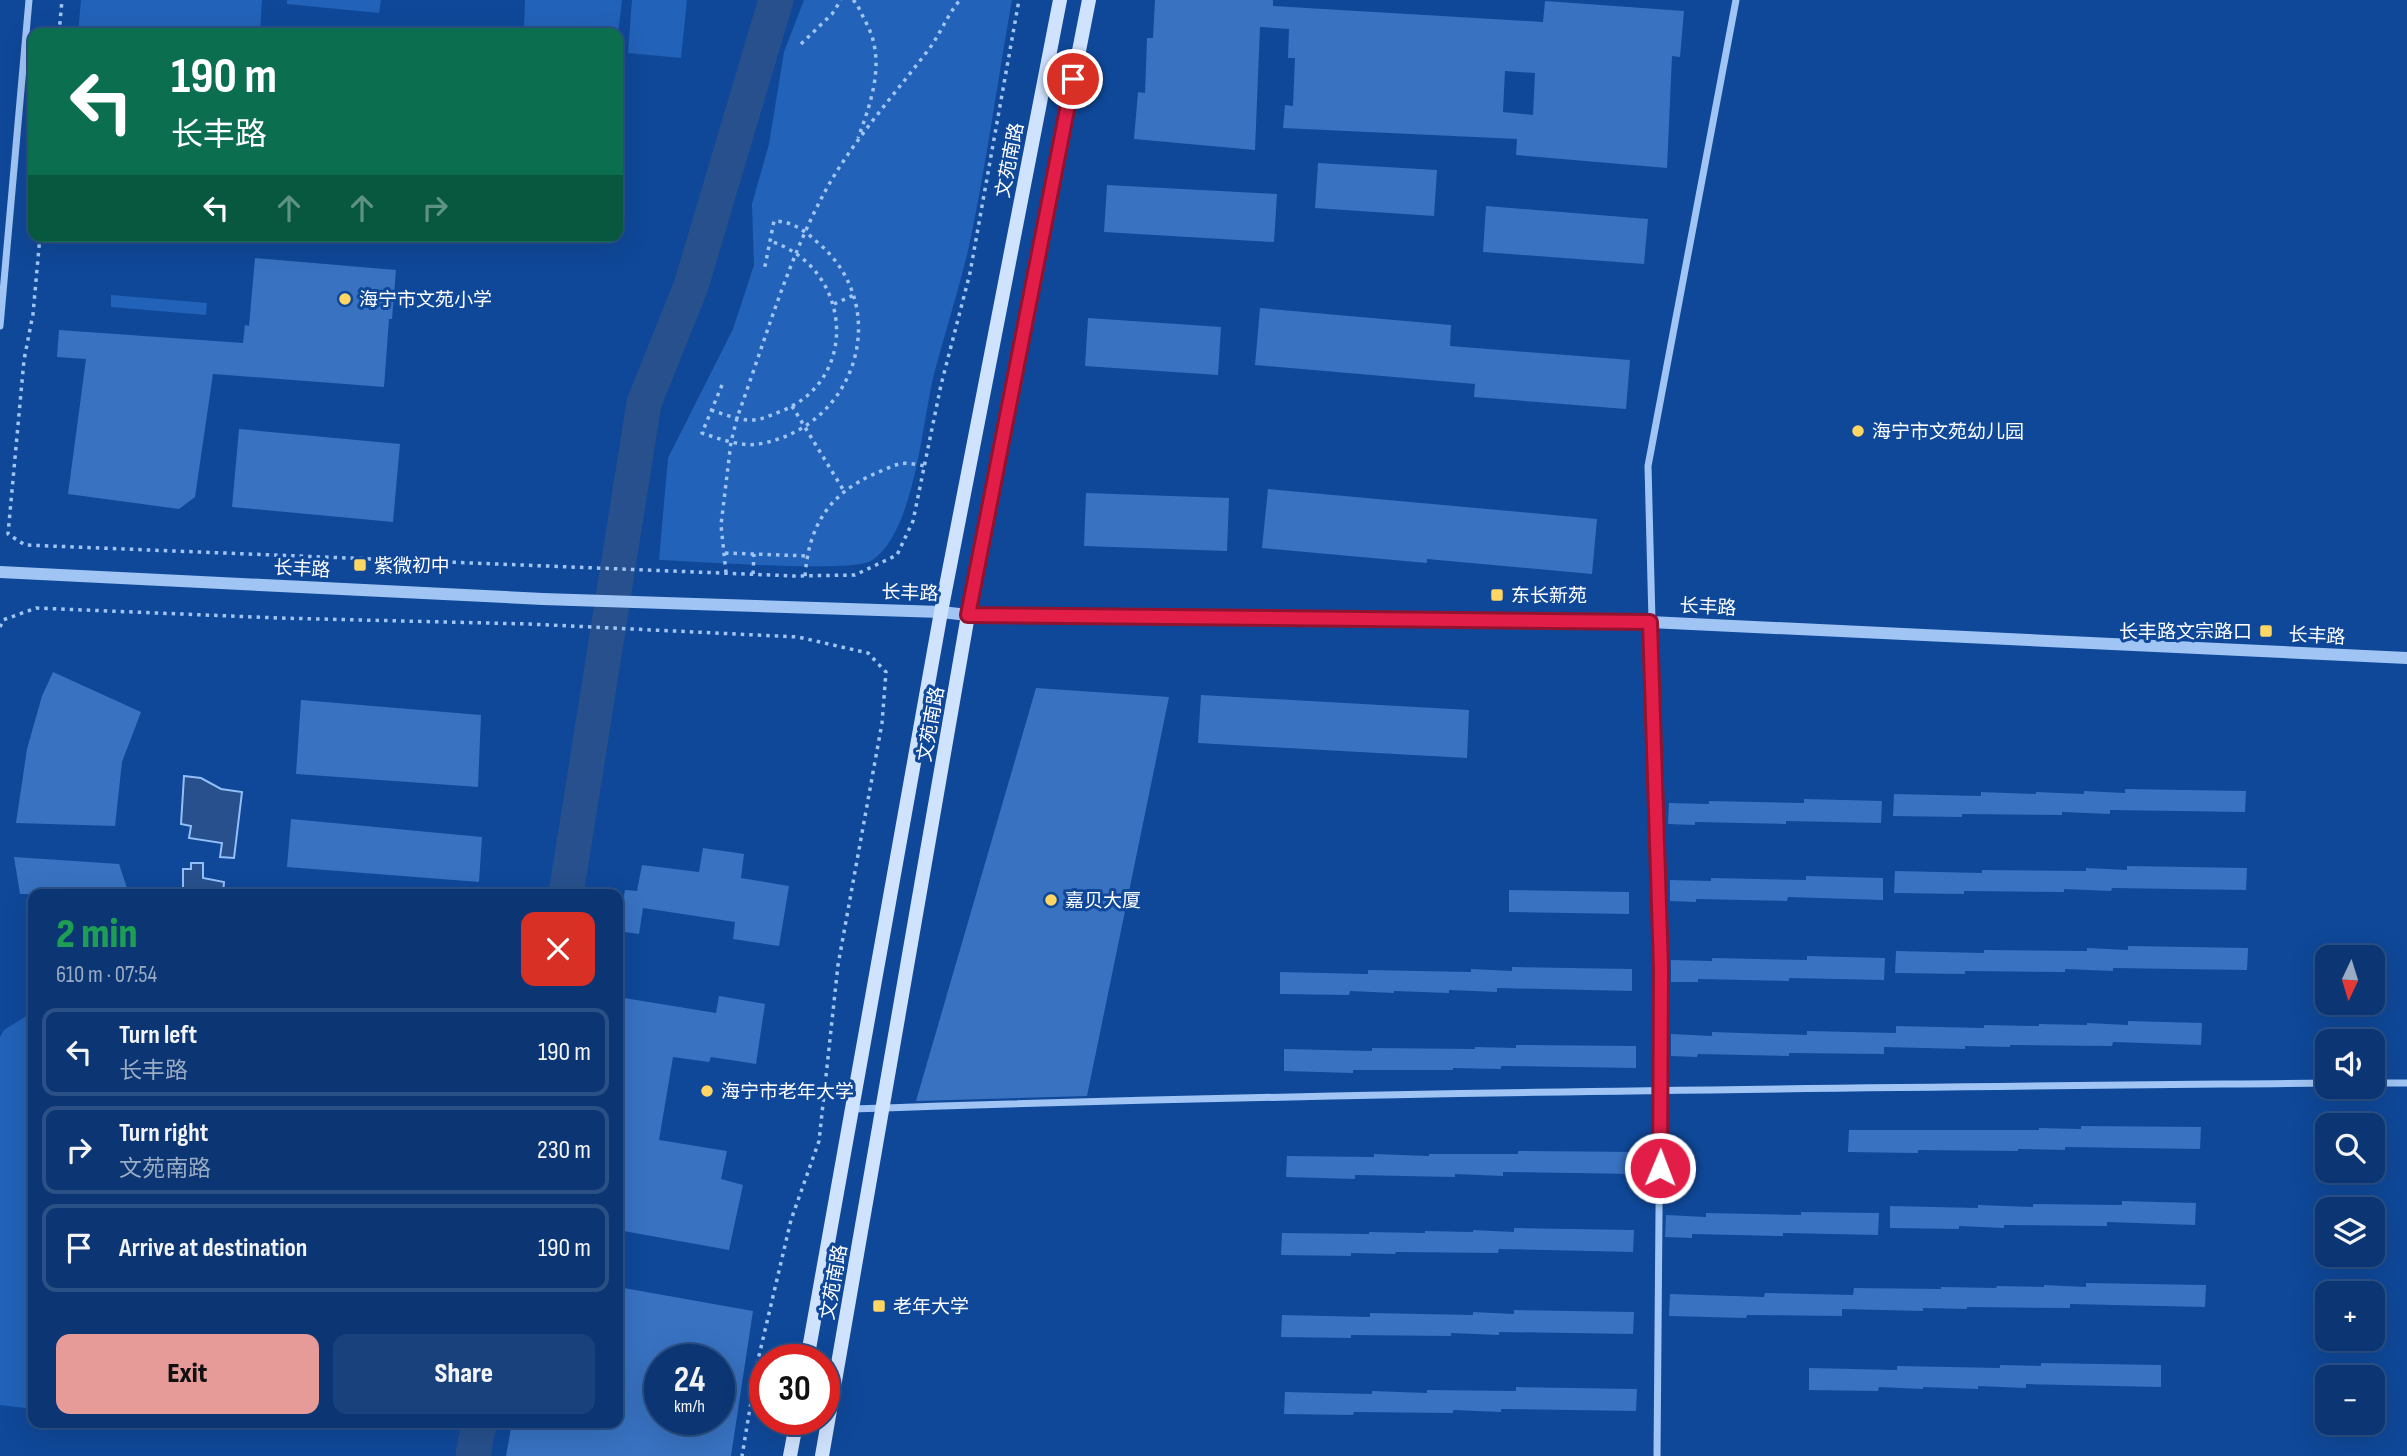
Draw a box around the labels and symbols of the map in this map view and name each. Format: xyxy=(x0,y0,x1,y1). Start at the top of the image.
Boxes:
pin xyxy=(1043,49,1103,109)
street label: 文苑南路 xyxy=(992,121,1029,200)
place label: 海宁市文苑小学 xyxy=(359,289,492,312)
marker: 海宁市文苑小学 xyxy=(337,291,353,307)
place label: 海宁市文苑幼儿园 xyxy=(1872,421,2024,444)
marker: 海宁市文苑幼儿园 xyxy=(1850,423,1866,439)
place label: 紫微初中 xyxy=(374,555,450,578)
street label: 长丰路 xyxy=(273,557,331,582)
marker: 紫微初中 xyxy=(352,557,368,573)
street label: 长丰路 xyxy=(881,581,939,606)
place label: 东长新苑 xyxy=(1511,585,1587,608)
marker: 东长新苑 xyxy=(1489,587,1505,603)
street label: 长丰路 xyxy=(1679,595,1737,620)
place label: 长丰路文宗路口 xyxy=(2119,621,2252,644)
marker: 长丰路文宗路口 xyxy=(2258,623,2274,639)
street label: 长丰路 xyxy=(2288,624,2346,649)
street label: 文苑南路 xyxy=(914,685,949,764)
place label: 嘉贝大厦 xyxy=(1065,890,1141,913)
marker: 嘉贝大厦 xyxy=(1043,892,1059,908)
north arrow xyxy=(2315,945,2385,1015)
place label: 海宁市老年大学 xyxy=(721,1081,854,1104)
marker: 海宁市老年大学 xyxy=(699,1083,715,1099)
position arrow xyxy=(1623,1131,1697,1205)
street label: 文苑南路 xyxy=(817,1243,852,1322)
place label: 老年大学 xyxy=(893,1296,969,1319)
marker: 老年大学 xyxy=(871,1298,887,1314)
speed limit sign: 30 xyxy=(749,1344,840,1435)

